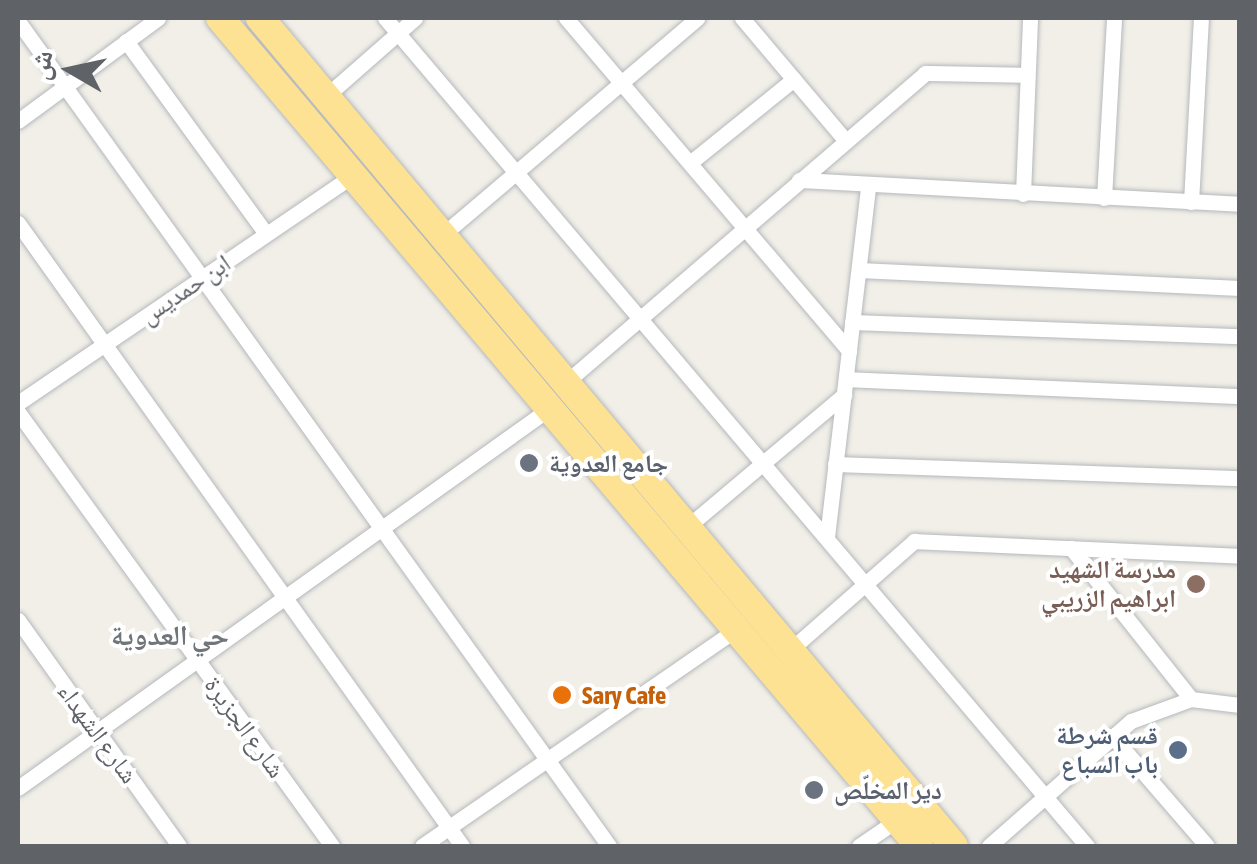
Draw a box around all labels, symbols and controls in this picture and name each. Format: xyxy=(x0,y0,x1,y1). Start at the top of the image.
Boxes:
north arrow xyxy=(20,20,120,120)
text: ش xyxy=(22,48,58,82)
street label: ابن حمديس xyxy=(134,248,236,330)
place label: جامع العدوية xyxy=(549,448,668,478)
marker: جامع العدوية xyxy=(518,452,540,474)
place label: مدرسة الشهيد ابراهيم الزريبي xyxy=(1041,555,1176,614)
marker: مدرسة الشهيد ابراهيم الزريبي xyxy=(1185,573,1207,595)
district label: حي العدوية xyxy=(111,618,229,652)
street label: شارع الجزيرة xyxy=(198,671,292,783)
street label: شارع الشهداء xyxy=(51,677,145,789)
place label: Sary Cafe xyxy=(582,680,666,710)
marker: Sary Cafe xyxy=(551,684,573,706)
place label: قسم شرطة باب السباع xyxy=(1056,721,1158,780)
marker: قسم شرطة باب السباع xyxy=(1167,739,1189,761)
place label: دير المخلّص xyxy=(834,775,942,805)
marker: دير المخلّص xyxy=(803,779,825,801)

